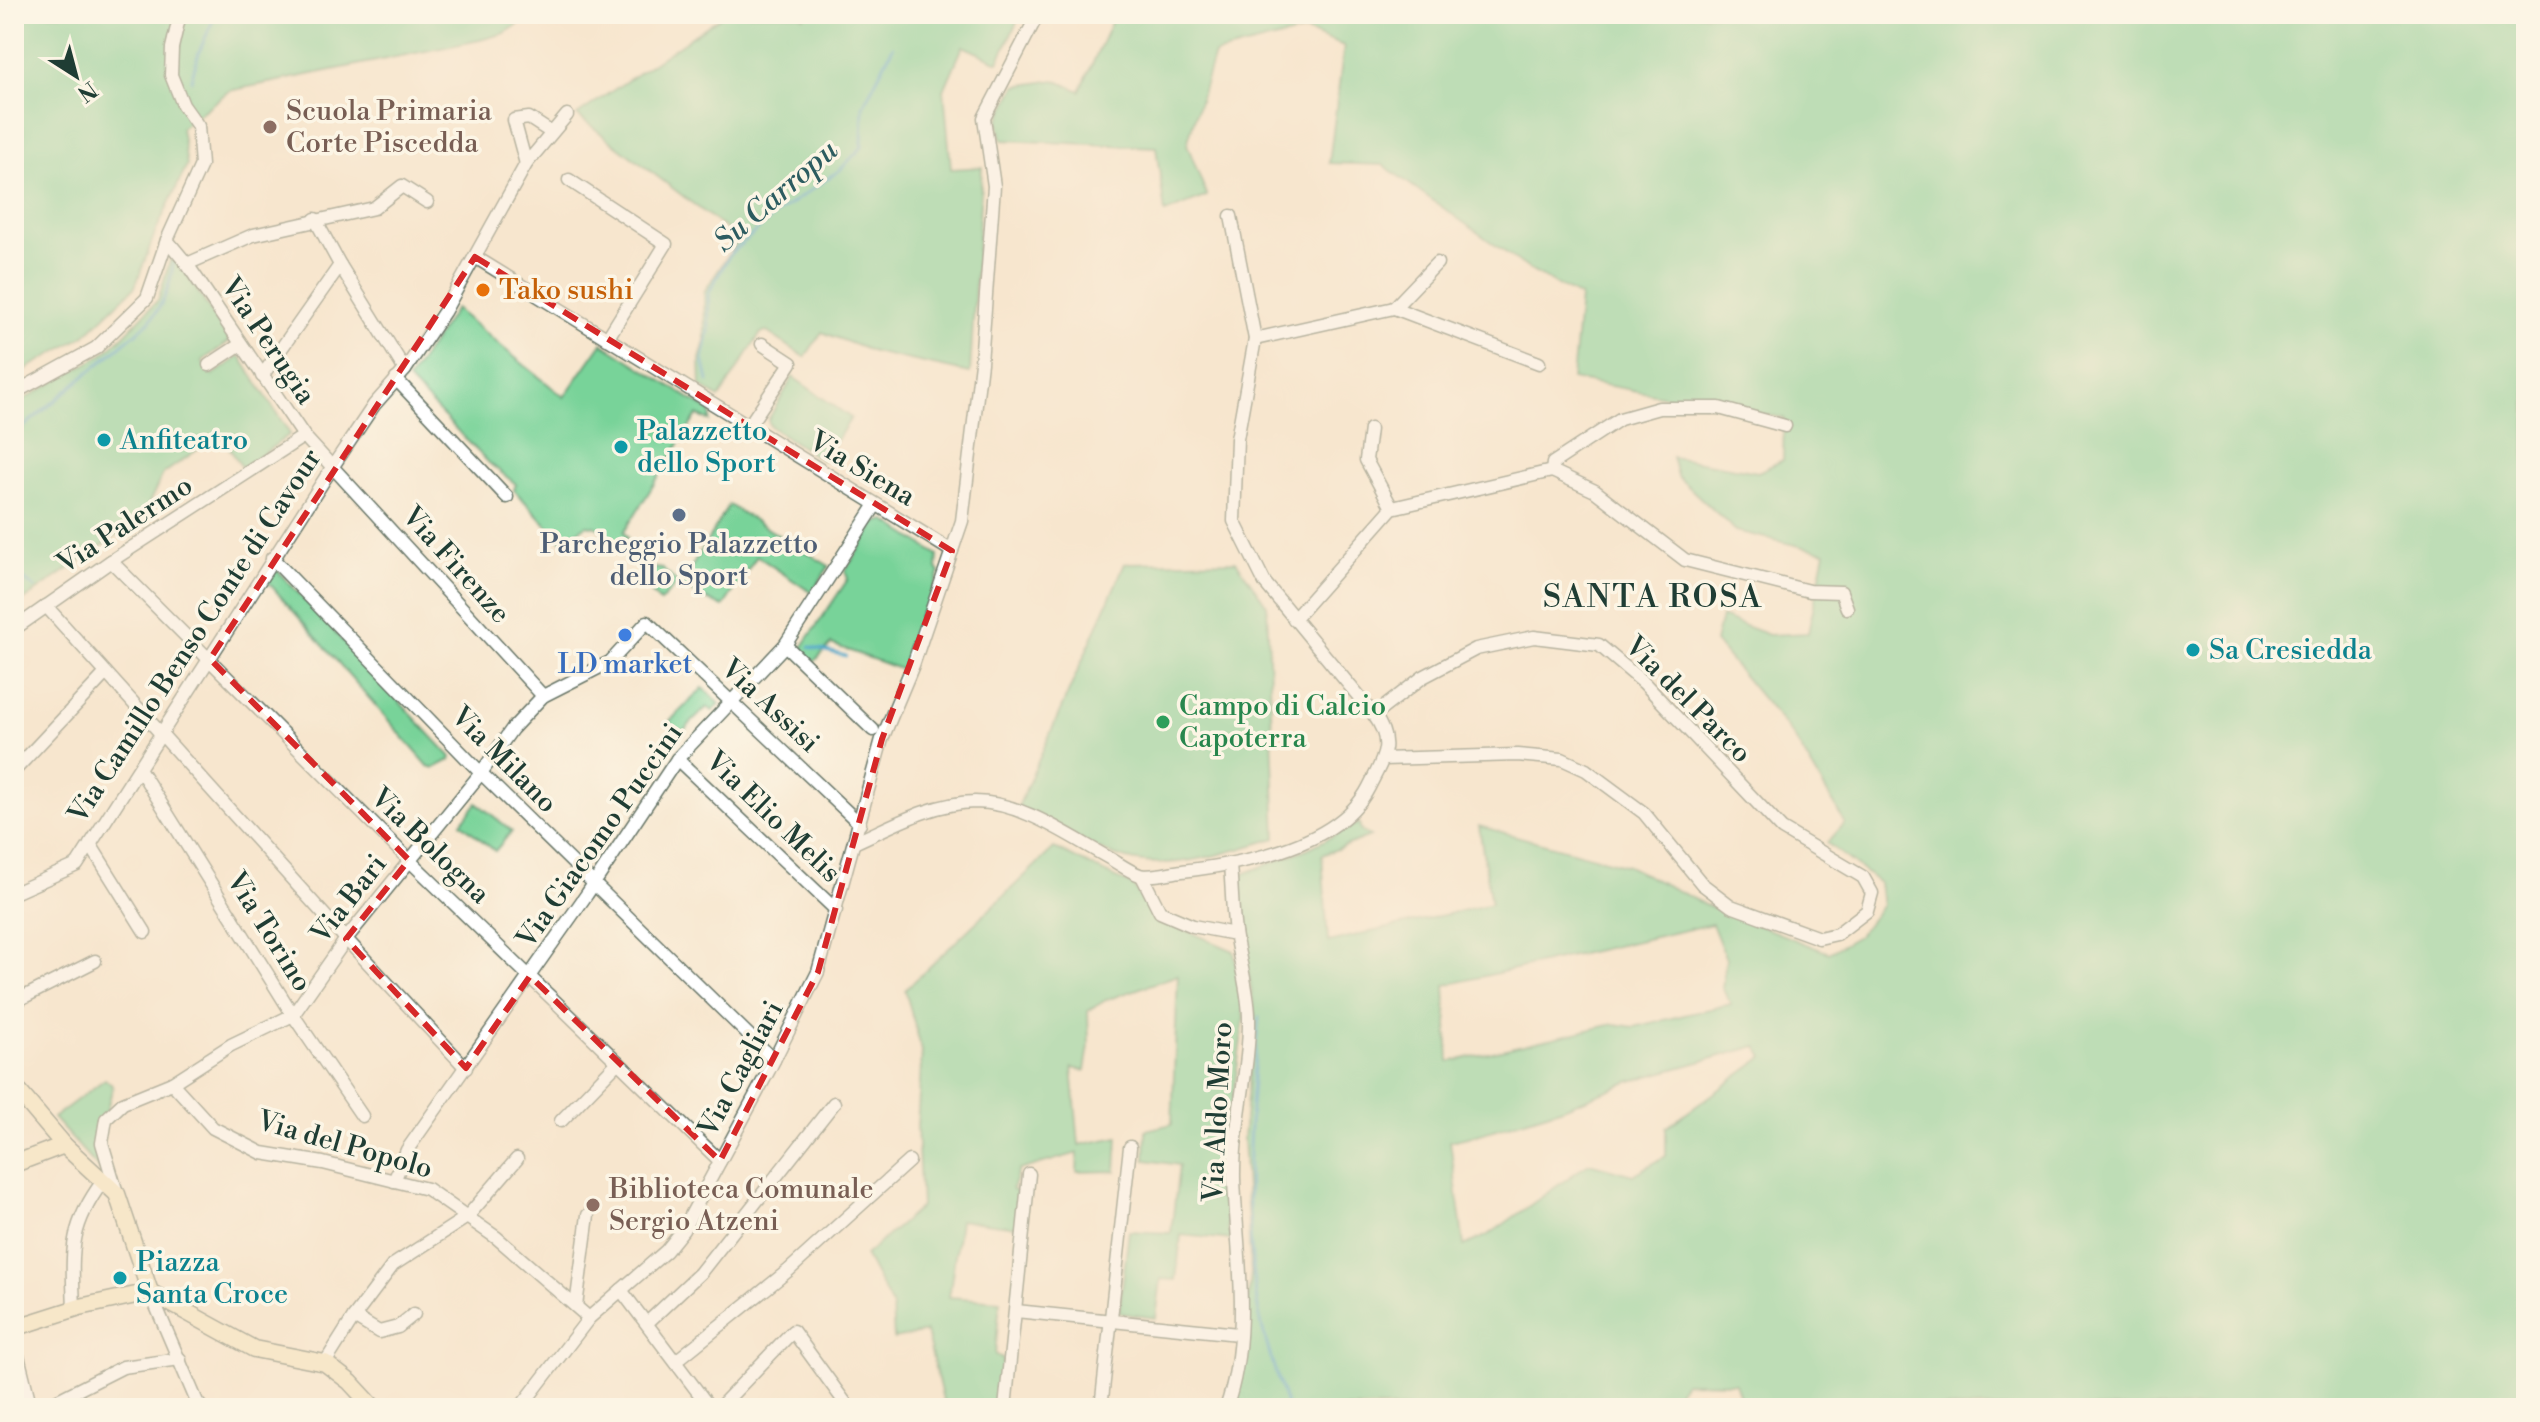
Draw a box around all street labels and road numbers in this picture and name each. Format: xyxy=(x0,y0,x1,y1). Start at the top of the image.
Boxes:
street label: Via Perugia xyxy=(212,270,324,412)
street label: Via Siena xyxy=(802,423,922,515)
street label: Via Camillo Benso Conte di Cavour xyxy=(60,442,329,831)
street label: Via Palermo xyxy=(50,468,199,582)
street label: Via Firenze xyxy=(394,499,518,631)
street label: Via del Parco xyxy=(1617,629,1759,771)
street label: Via Assisi xyxy=(713,651,827,760)
street label: Via Milano xyxy=(443,699,565,821)
street label: Via Giacomo Puccini xyxy=(509,717,691,956)
street label: Via Elio Melis xyxy=(697,743,848,890)
street label: Via Bologna xyxy=(362,780,498,912)
street label: Via Bari xyxy=(303,848,395,951)
street label: Via Torino xyxy=(218,865,320,998)
street label: Via Cagliari xyxy=(690,995,791,1144)
street label: Via Aldo Moro xyxy=(1196,1021,1240,1204)
street label: Via del Popolo xyxy=(252,1103,437,1187)

